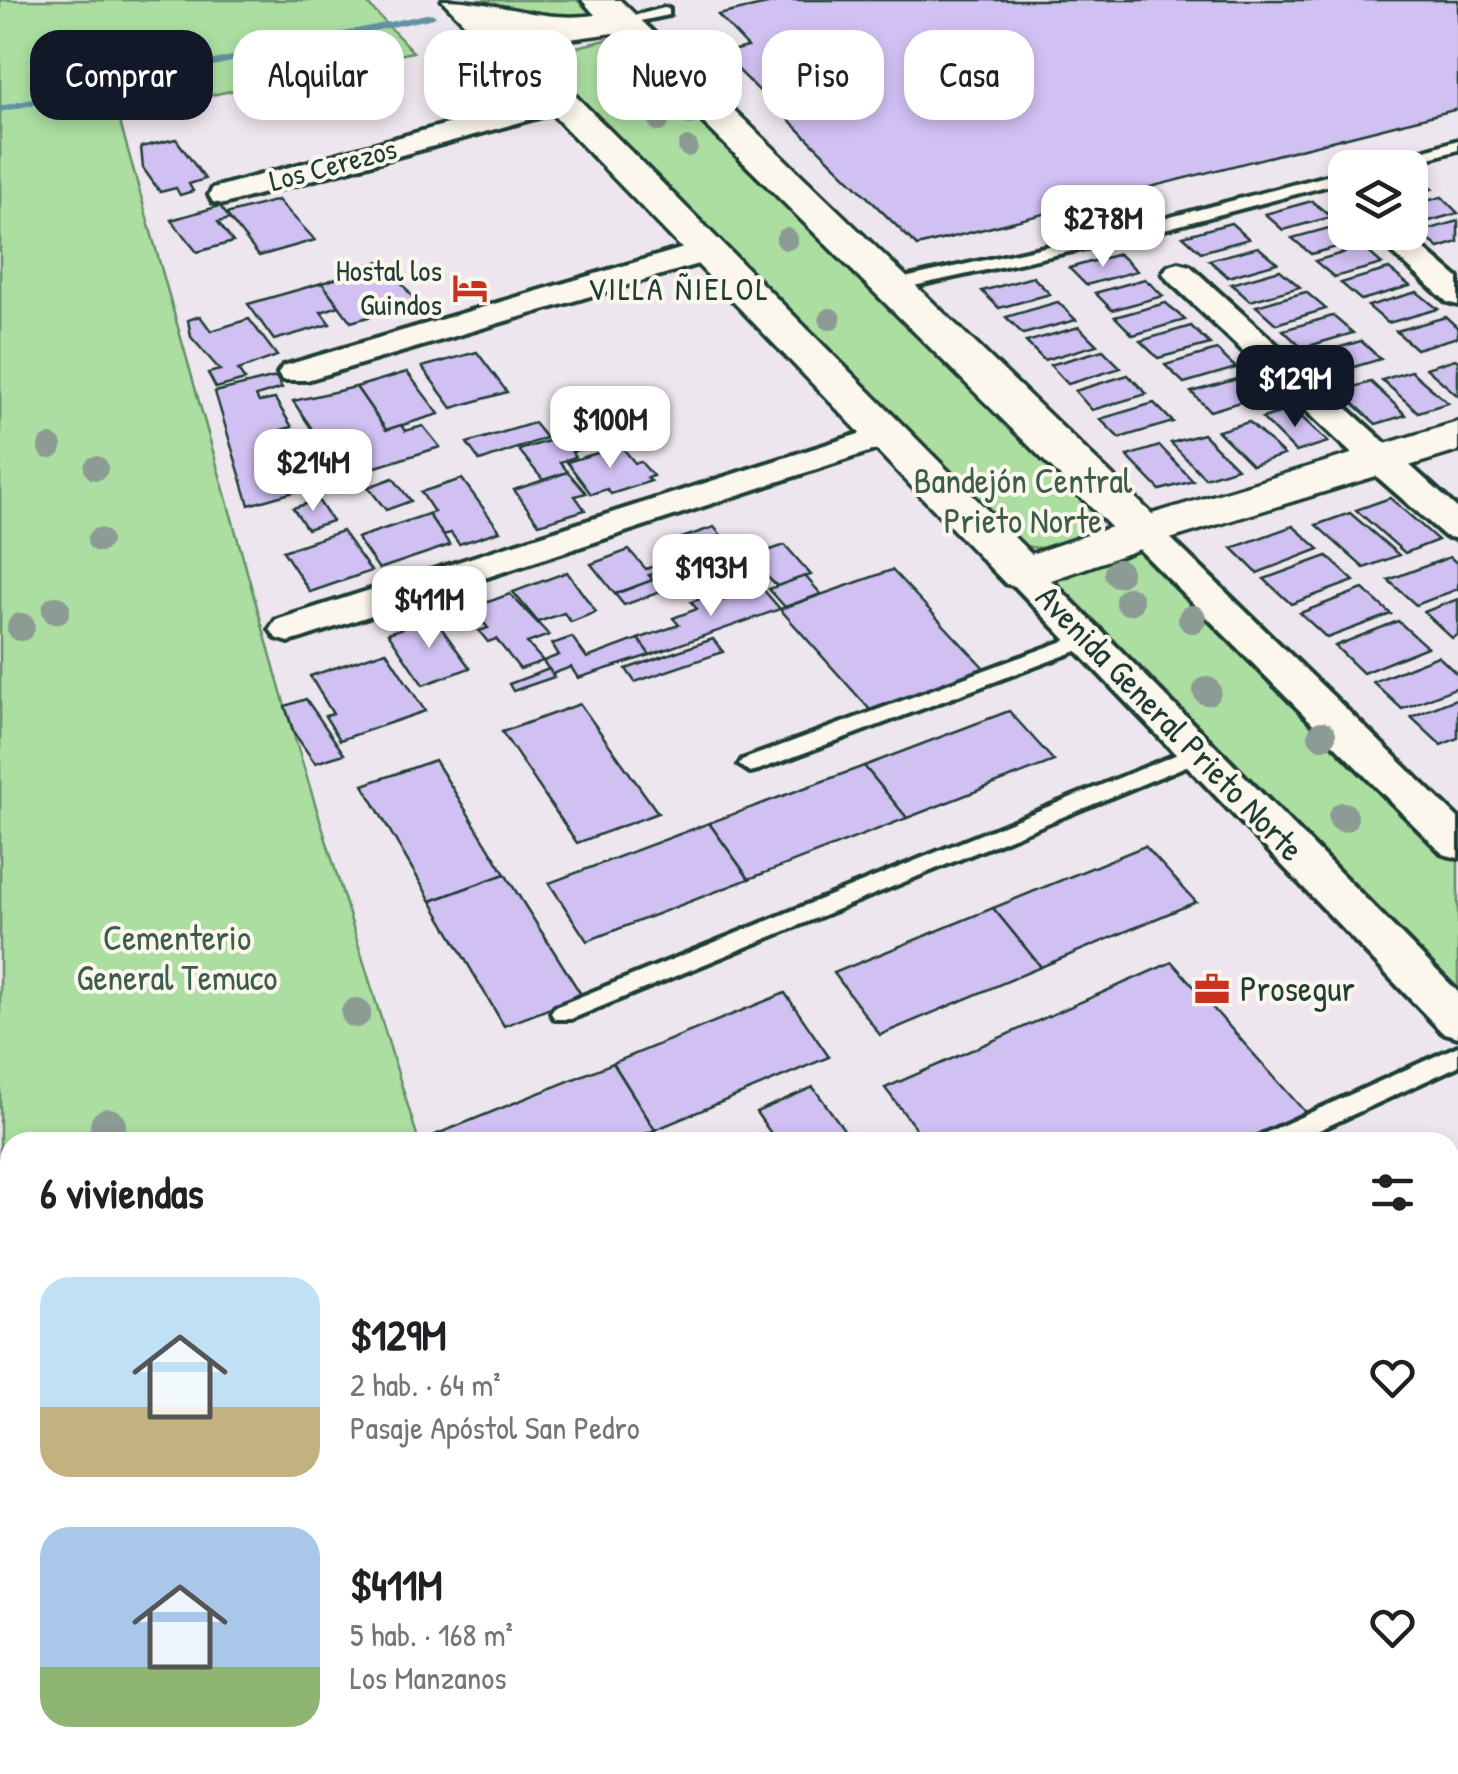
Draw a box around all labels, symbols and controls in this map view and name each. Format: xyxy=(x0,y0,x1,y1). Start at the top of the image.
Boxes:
chip: Comprar xyxy=(30,30,213,120)
chip: Alquilar xyxy=(233,30,404,120)
chip: Filtros xyxy=(424,30,577,120)
chip: Nuevo xyxy=(597,30,742,120)
chip: Piso xyxy=(762,30,884,120)
chip: Casa xyxy=(904,30,1034,120)
street label: Los Cerezos xyxy=(265,128,401,200)
map controls xyxy=(1328,150,1428,250)
button: layers xyxy=(1328,150,1428,250)
pin: $278M xyxy=(1033,185,1173,270)
text: $278M xyxy=(1063,196,1143,239)
place label: Hostal los Guindos xyxy=(336,250,442,324)
district label: VILLA ÑIELOL xyxy=(588,267,770,310)
hotel icon: Hostal los Guindos xyxy=(451,269,489,307)
pin: $129M xyxy=(1225,345,1365,430)
text: $129M xyxy=(1258,356,1332,399)
pin: $100M xyxy=(540,386,680,471)
text: $100M xyxy=(572,397,648,440)
pin: $214M xyxy=(243,429,383,514)
text: $214M xyxy=(276,440,350,483)
park label: Bandejón Central Prieto Norte xyxy=(914,457,1133,544)
pin: $193M xyxy=(641,534,781,619)
text: $193M xyxy=(675,545,747,588)
pin: $411M xyxy=(359,566,499,651)
street label: Avenida General Prieto Norte xyxy=(1026,574,1315,871)
text: $411M xyxy=(394,577,464,620)
park label: Cementerio General Temuco xyxy=(77,914,277,1001)
place label: Prosegur xyxy=(1240,965,1355,1012)
office icon: Prosegur xyxy=(1193,970,1231,1008)
text: 6 viviendas xyxy=(40,1164,204,1221)
icon: filters xyxy=(1365,1165,1420,1220)
text: $129M xyxy=(350,1306,447,1363)
icon: home xyxy=(120,1317,240,1437)
icon: heart xyxy=(1365,1350,1420,1405)
text: 2 hab. · 64 m² xyxy=(350,1363,501,1406)
text: Pasaje Apóstol San Pedro xyxy=(350,1406,640,1449)
text: $411M xyxy=(350,1556,443,1613)
icon: home xyxy=(120,1567,240,1687)
icon: heart xyxy=(1365,1600,1420,1655)
text: 5 hab. · 168 m² xyxy=(350,1613,513,1656)
text: Los Manzanos xyxy=(350,1656,506,1699)

